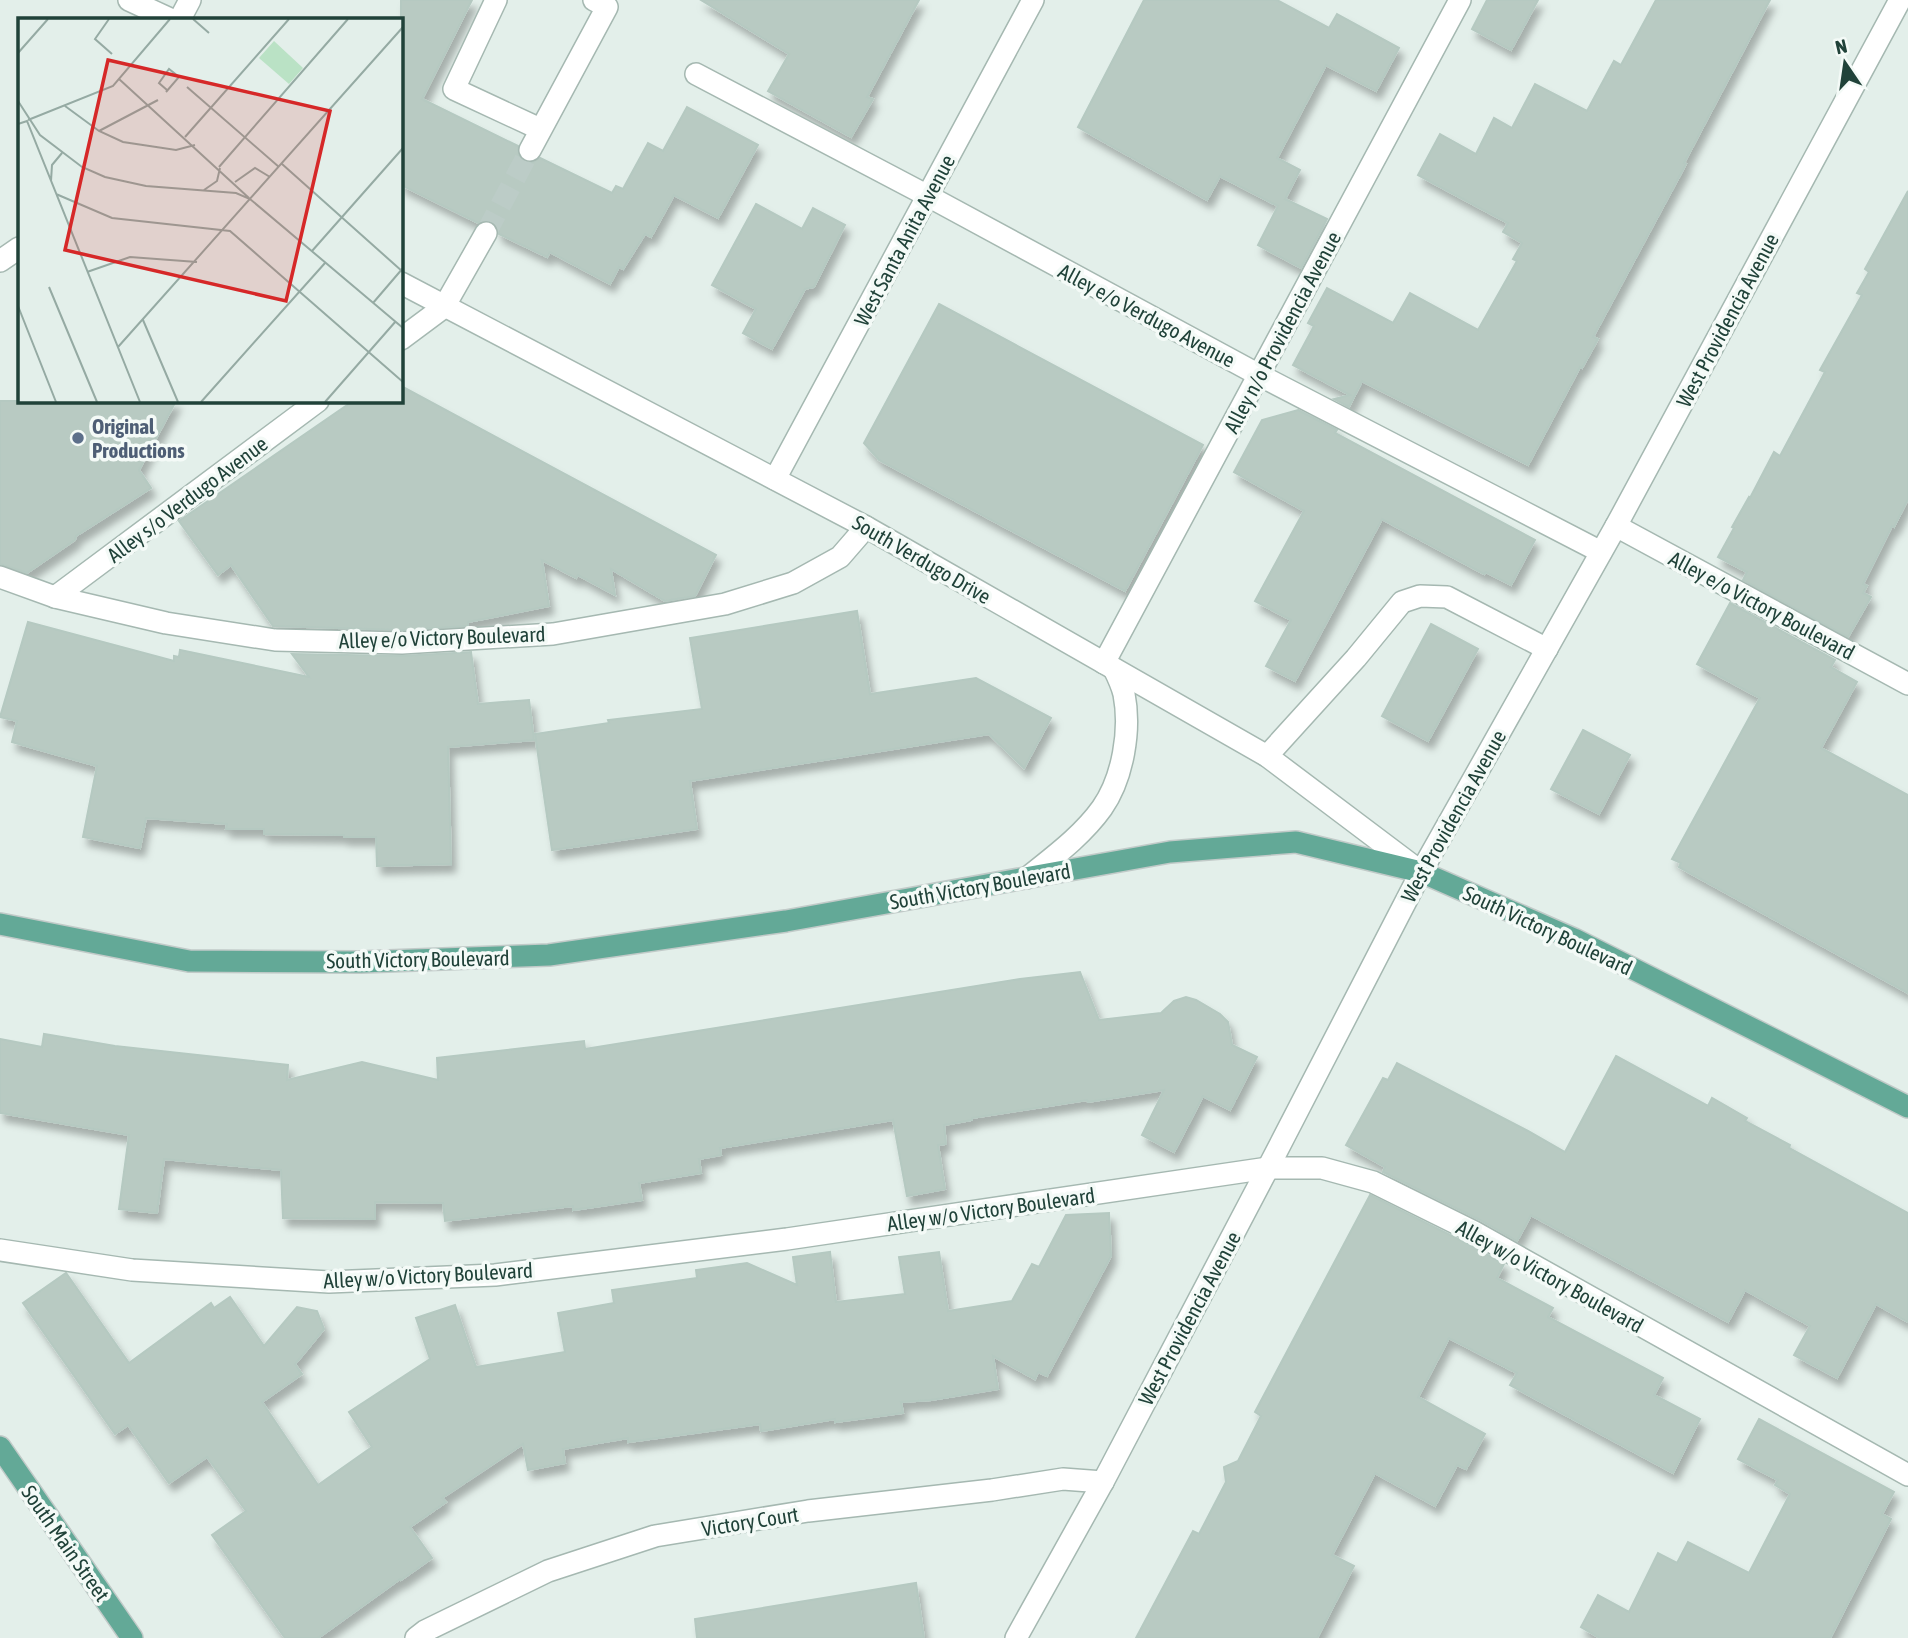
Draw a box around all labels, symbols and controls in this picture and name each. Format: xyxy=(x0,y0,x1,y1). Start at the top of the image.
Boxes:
inset map xyxy=(18,18,402,402)
north arrow xyxy=(1810,28,1880,98)
text: N xyxy=(1833,34,1849,58)
street label: West Santa Anita Avenue xyxy=(849,150,959,330)
street label: Alley n/o Providencia Avenue xyxy=(1219,227,1345,437)
street label: West Providencia Avenue xyxy=(1671,229,1783,411)
street label: Alley e/o Verdugo Avenue xyxy=(1055,258,1239,372)
place label: Original Productions xyxy=(92,414,185,462)
marker: Original Productions xyxy=(70,430,86,446)
street label: Alley s/o Verdugo Avenue xyxy=(102,431,272,567)
street label: South Verdugo Drive xyxy=(849,510,995,608)
street label: Alley e/o Victory Boulevard xyxy=(1665,546,1859,664)
street label: Alley e/o Victory Boulevard xyxy=(338,621,546,653)
street label: West Providencia Avenue xyxy=(1396,726,1510,906)
street label: South Victory Boulevard xyxy=(888,858,1072,914)
street label: South Victory Boulevard xyxy=(1460,880,1636,980)
street label: South Victory Boulevard xyxy=(326,945,510,973)
street label: Alley w/o Victory Boulevard xyxy=(885,1183,1097,1235)
street label: Alley w/o Victory Boulevard xyxy=(1452,1215,1648,1337)
street label: West Providencia Avenue xyxy=(1133,1227,1245,1409)
street label: Alley w/o Victory Boulevard xyxy=(323,1258,533,1292)
street label: South Main Street xyxy=(17,1481,115,1605)
street label: Victory Court xyxy=(700,1501,800,1541)

